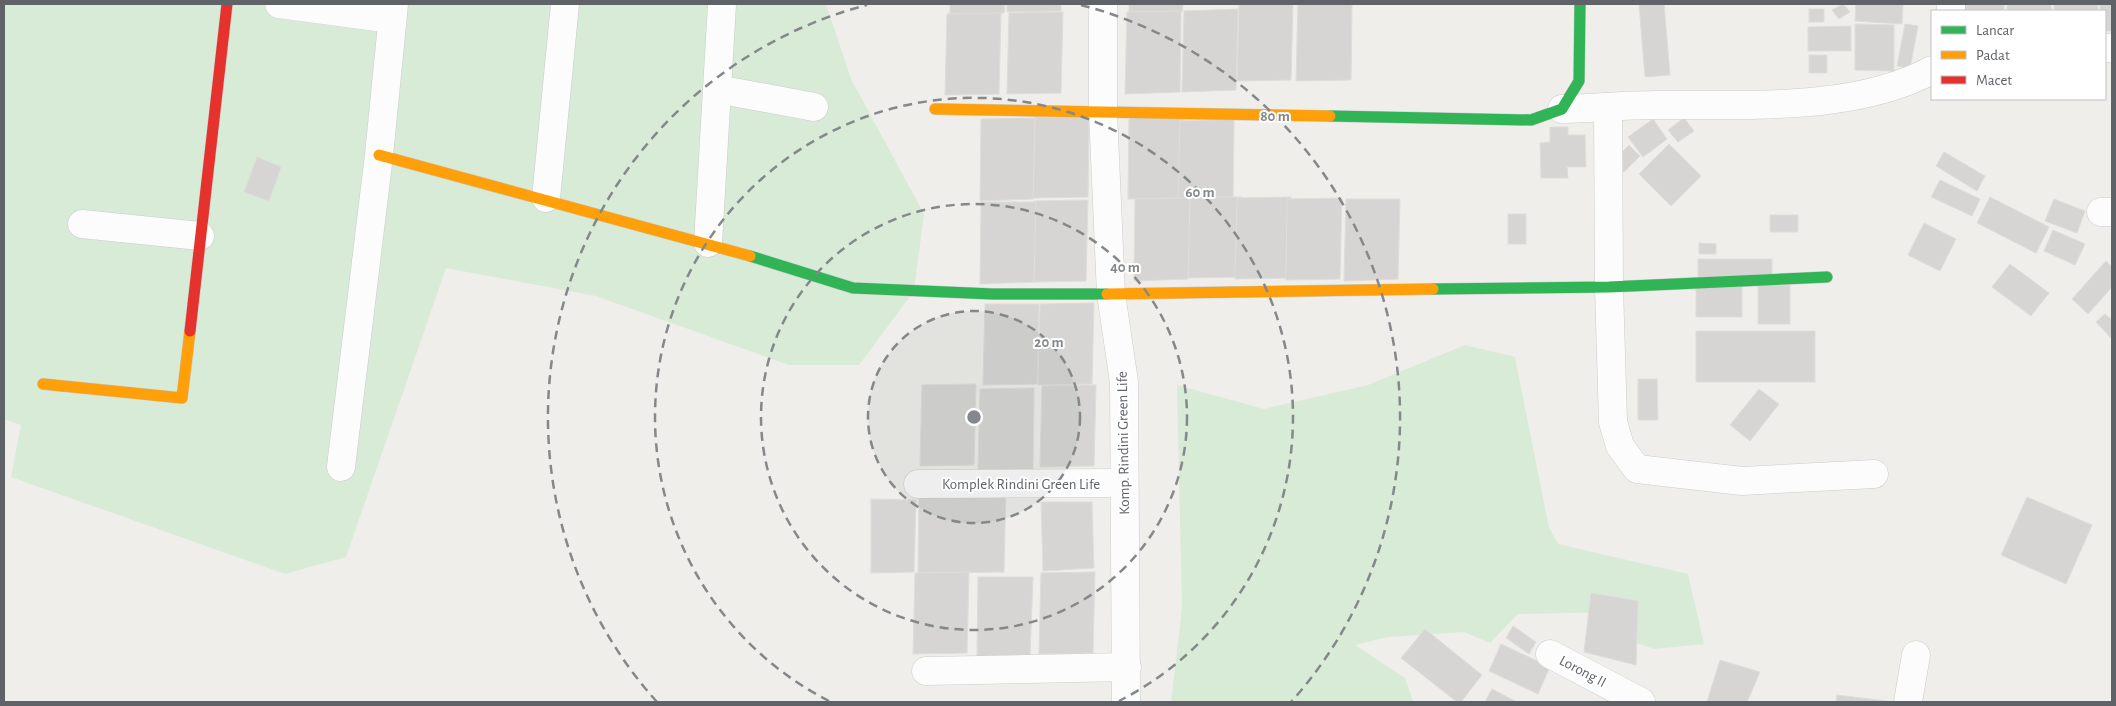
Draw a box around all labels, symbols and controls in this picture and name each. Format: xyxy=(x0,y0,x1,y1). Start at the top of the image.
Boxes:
legend xyxy=(1931,10,2106,100)
text: Lancar xyxy=(1976,23,2014,38)
text: Padat xyxy=(1976,48,2010,63)
text: Macet xyxy=(1976,73,2012,88)
text: 80 m xyxy=(1260,109,1290,124)
text: 60 m xyxy=(1185,185,1215,200)
text: 40 m xyxy=(1110,260,1140,275)
text: 20 m xyxy=(1034,335,1064,350)
street label: Komp. Rindini Green Life xyxy=(1115,371,1132,515)
centre of rings xyxy=(965,408,983,426)
street label: Komplek Rindini Green Life xyxy=(942,477,1100,492)
street label: Lorong II xyxy=(1557,653,1609,690)

